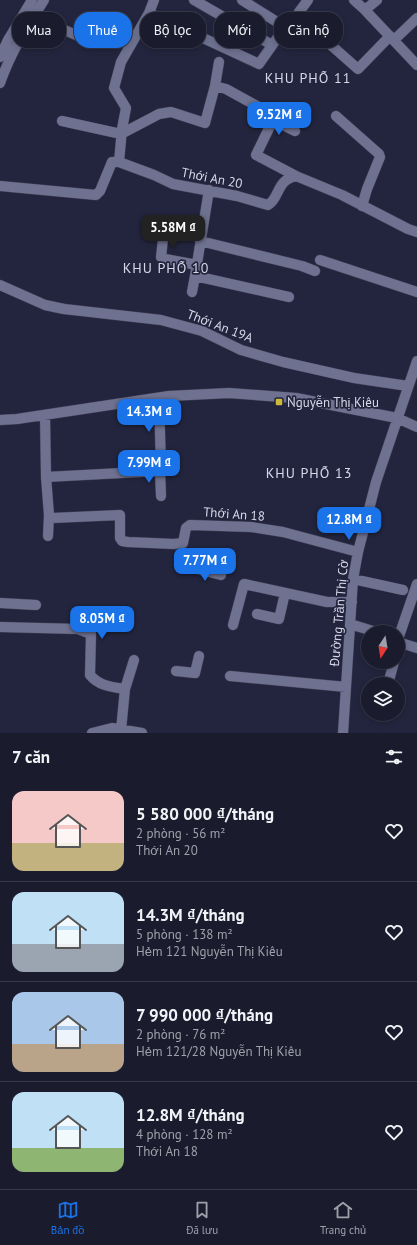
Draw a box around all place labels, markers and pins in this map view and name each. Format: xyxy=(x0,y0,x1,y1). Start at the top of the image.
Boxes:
pin: 9.52M ₫ xyxy=(242,102,316,136)
pin: 5.58M ₫ xyxy=(136,215,210,249)
place label: Nguyễn Thị Kiêu xyxy=(287,394,379,411)
marker: Nguyễn Thị Kiêu xyxy=(274,397,284,407)
pin: 14.3M ₫ xyxy=(112,399,186,433)
pin: 7.99M ₫ xyxy=(112,450,186,484)
pin: 12.8M ₫ xyxy=(312,507,386,541)
pin: 7.77M ₫ xyxy=(168,548,242,582)
pin: 8.05M ₫ xyxy=(65,606,139,640)

